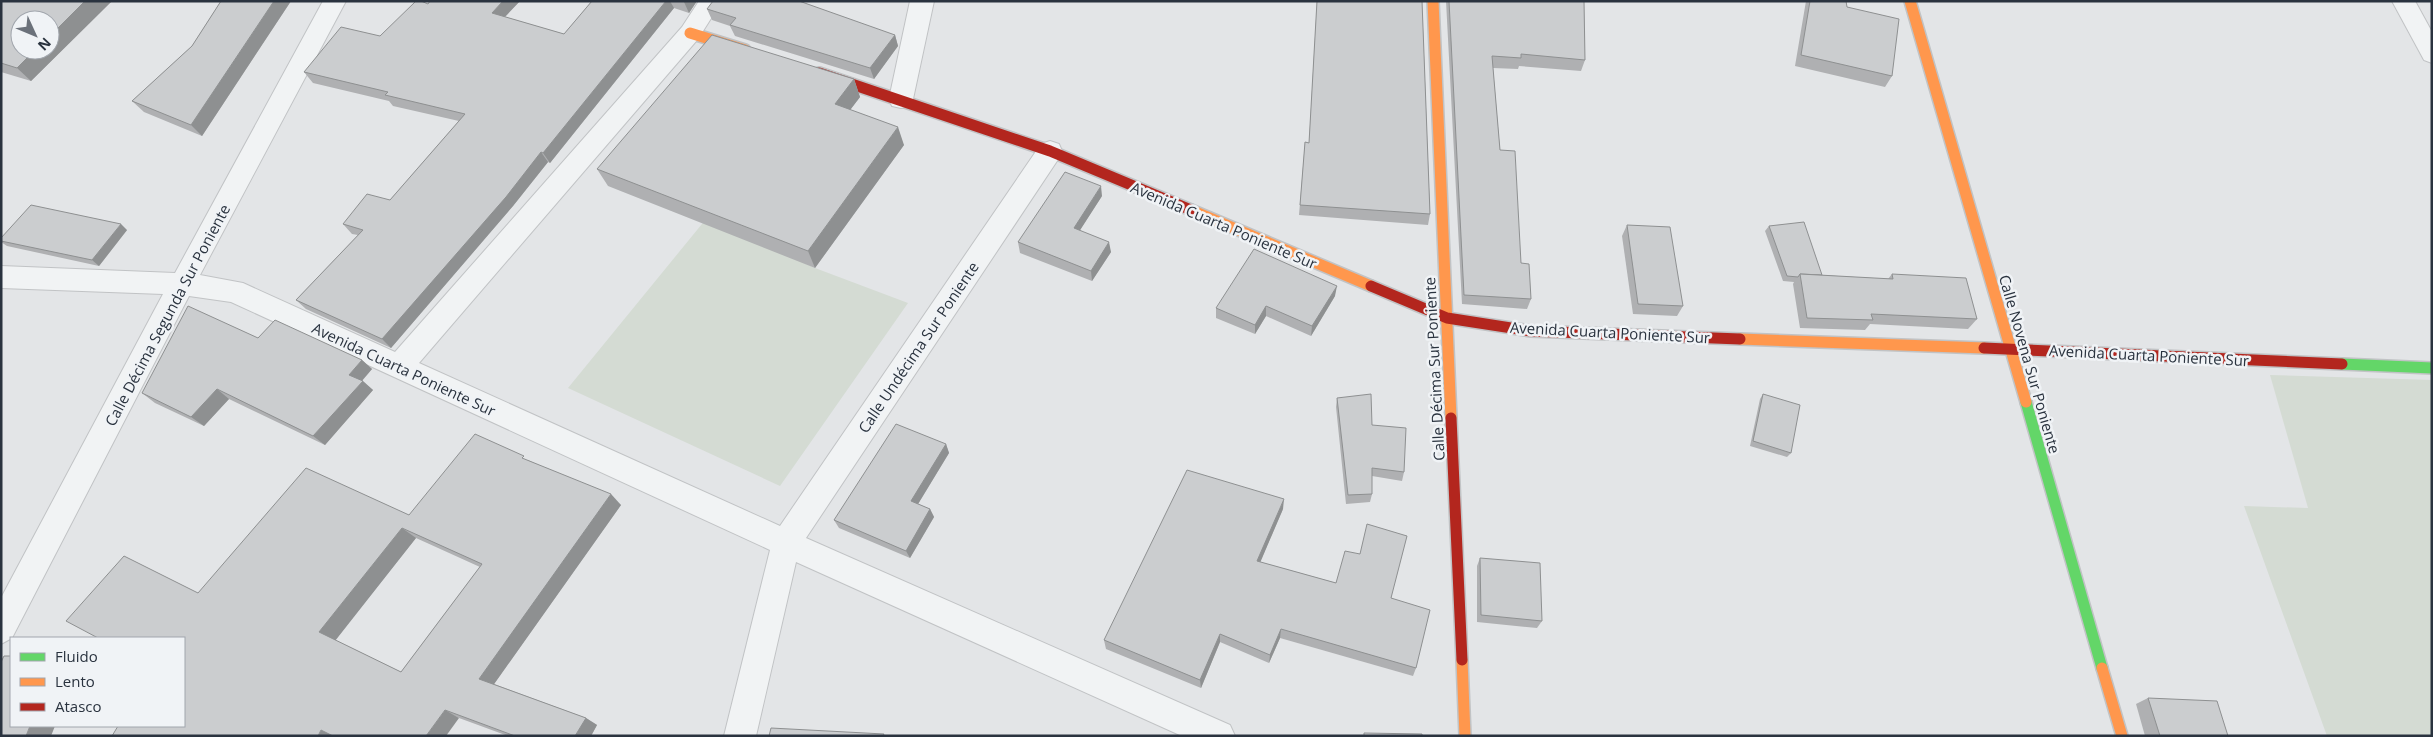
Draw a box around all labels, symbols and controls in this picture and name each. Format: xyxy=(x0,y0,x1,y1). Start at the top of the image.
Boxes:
north arrow xyxy=(10,10,60,60)
text: N xyxy=(34,34,56,55)
street label: Avenida Cuarta Poniente Sur xyxy=(1128,177,1320,273)
street label: Calle Décima Segunda Sur Poniente xyxy=(100,201,234,429)
street label: Calle Undécima Sur Poniente xyxy=(853,258,983,436)
street label: Calle Novena Sur Poniente xyxy=(1995,272,2065,456)
street label: Calle Décima Sur Poniente xyxy=(1419,277,1449,461)
street label: Avenida Cuarta Poniente Sur xyxy=(1509,317,1711,347)
street label: Avenida Cuarta Poniente Sur xyxy=(309,318,499,420)
street label: Avenida Cuarta Poniente Sur xyxy=(2048,340,2250,370)
legend xyxy=(10,637,185,727)
text: Fluido xyxy=(55,646,98,666)
text: Lento xyxy=(55,671,95,691)
text: Atasco xyxy=(55,696,102,716)

